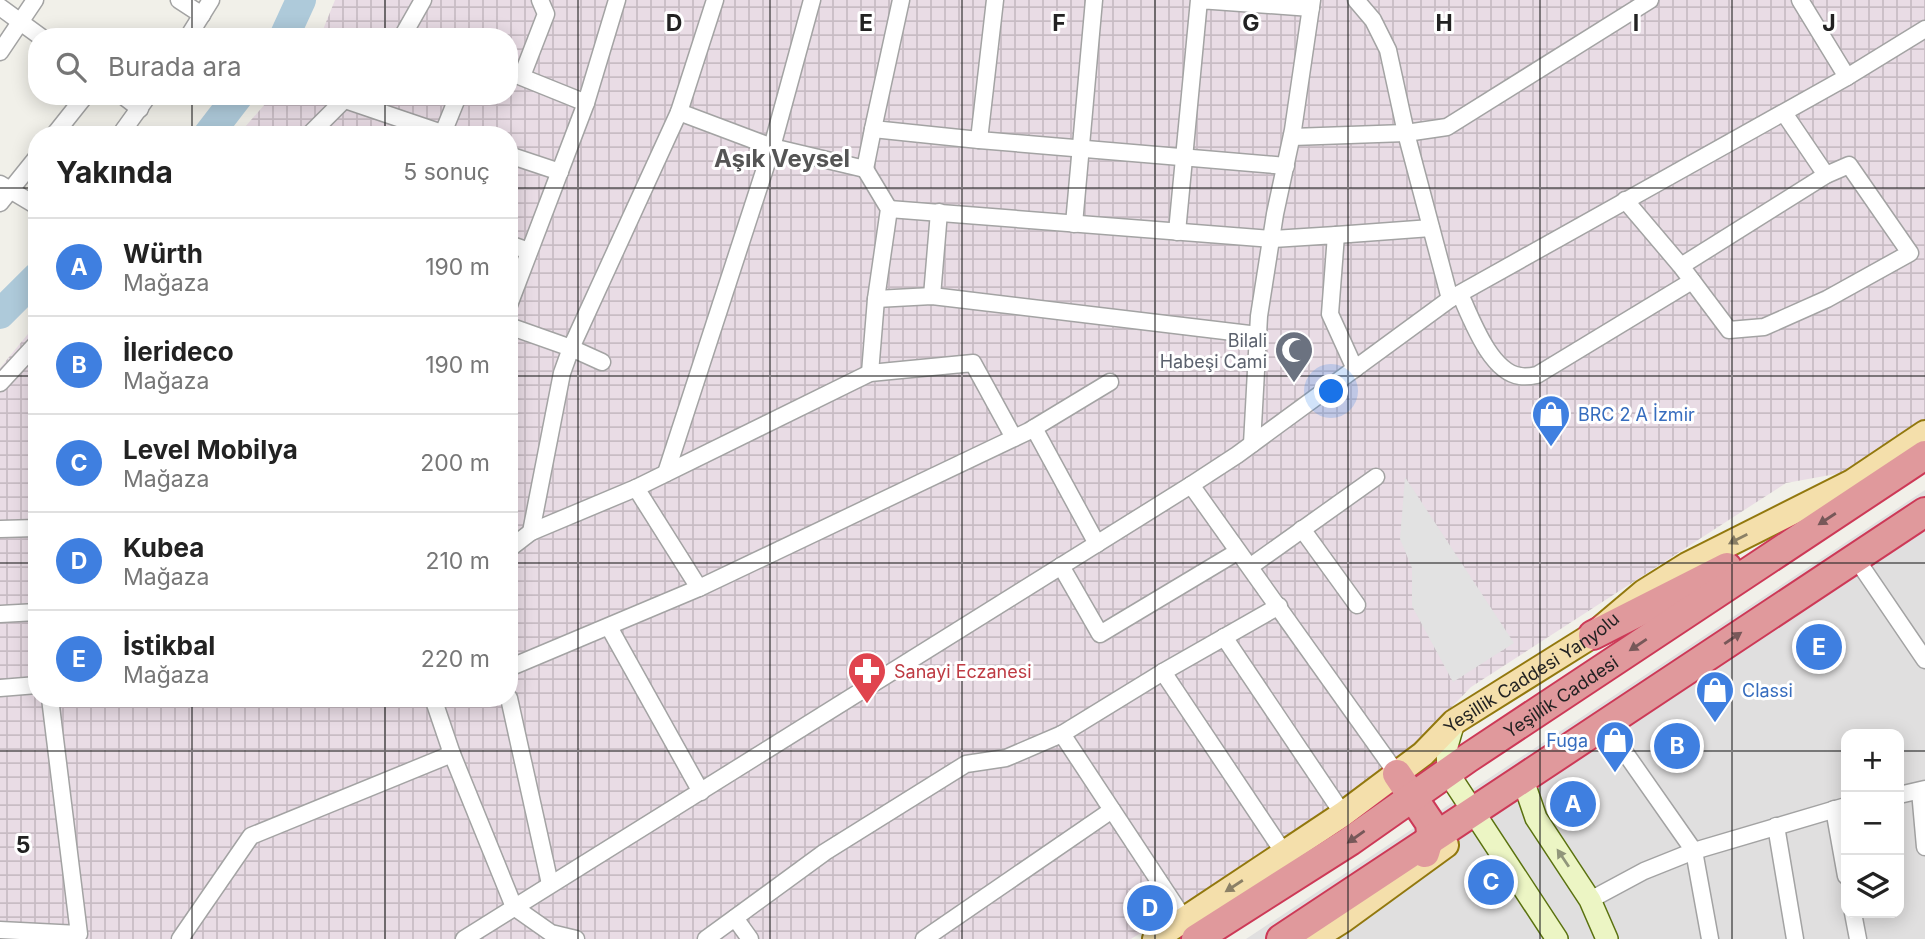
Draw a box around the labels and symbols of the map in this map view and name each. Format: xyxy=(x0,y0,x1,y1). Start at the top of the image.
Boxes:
text: D xyxy=(666,9,682,37)
text: E xyxy=(859,9,873,37)
text: F xyxy=(1052,9,1066,37)
text: G xyxy=(1242,9,1260,37)
text: H xyxy=(1435,9,1453,37)
text: I xyxy=(1633,9,1639,37)
text: J xyxy=(1822,9,1836,37)
district label: Aşık Veysel xyxy=(714,144,850,173)
mosque icon: Bilali Habeşi Cami xyxy=(1273,329,1315,384)
place label: Bilali Habeşi Cami xyxy=(1160,330,1267,372)
your location xyxy=(1314,374,1348,408)
shop icon: BRC 2 A İzmir xyxy=(1530,393,1572,448)
place label: BRC 2 A İzmir xyxy=(1578,403,1695,425)
one-way arrow xyxy=(1817,513,1837,526)
one-way arrow xyxy=(1728,533,1748,544)
street label: Yeşillik Caddesi Yanyolu xyxy=(1441,607,1623,739)
pin: E xyxy=(1796,621,1842,673)
one-way arrow xyxy=(1723,632,1743,645)
one-way arrow xyxy=(1628,638,1647,651)
pharmacy icon: Sanayi Eczanesi xyxy=(846,650,888,705)
street label: Yeşillik Caddesi xyxy=(1499,651,1621,743)
place label: Sanayi Eczanesi xyxy=(894,661,1032,682)
shop icon: Classi xyxy=(1694,669,1736,724)
place label: Classi xyxy=(1742,680,1793,701)
shop icon: Fuga xyxy=(1594,719,1636,774)
pin: B xyxy=(1654,720,1700,772)
place label: Fuga xyxy=(1546,730,1588,751)
pin: A xyxy=(1550,778,1596,830)
one-way arrow xyxy=(1347,830,1365,844)
text: 5 xyxy=(16,831,30,859)
one-way arrow xyxy=(1556,849,1570,867)
pin: C xyxy=(1468,856,1514,908)
one-way arrow xyxy=(1224,879,1244,892)
pin: D xyxy=(1127,882,1173,934)

